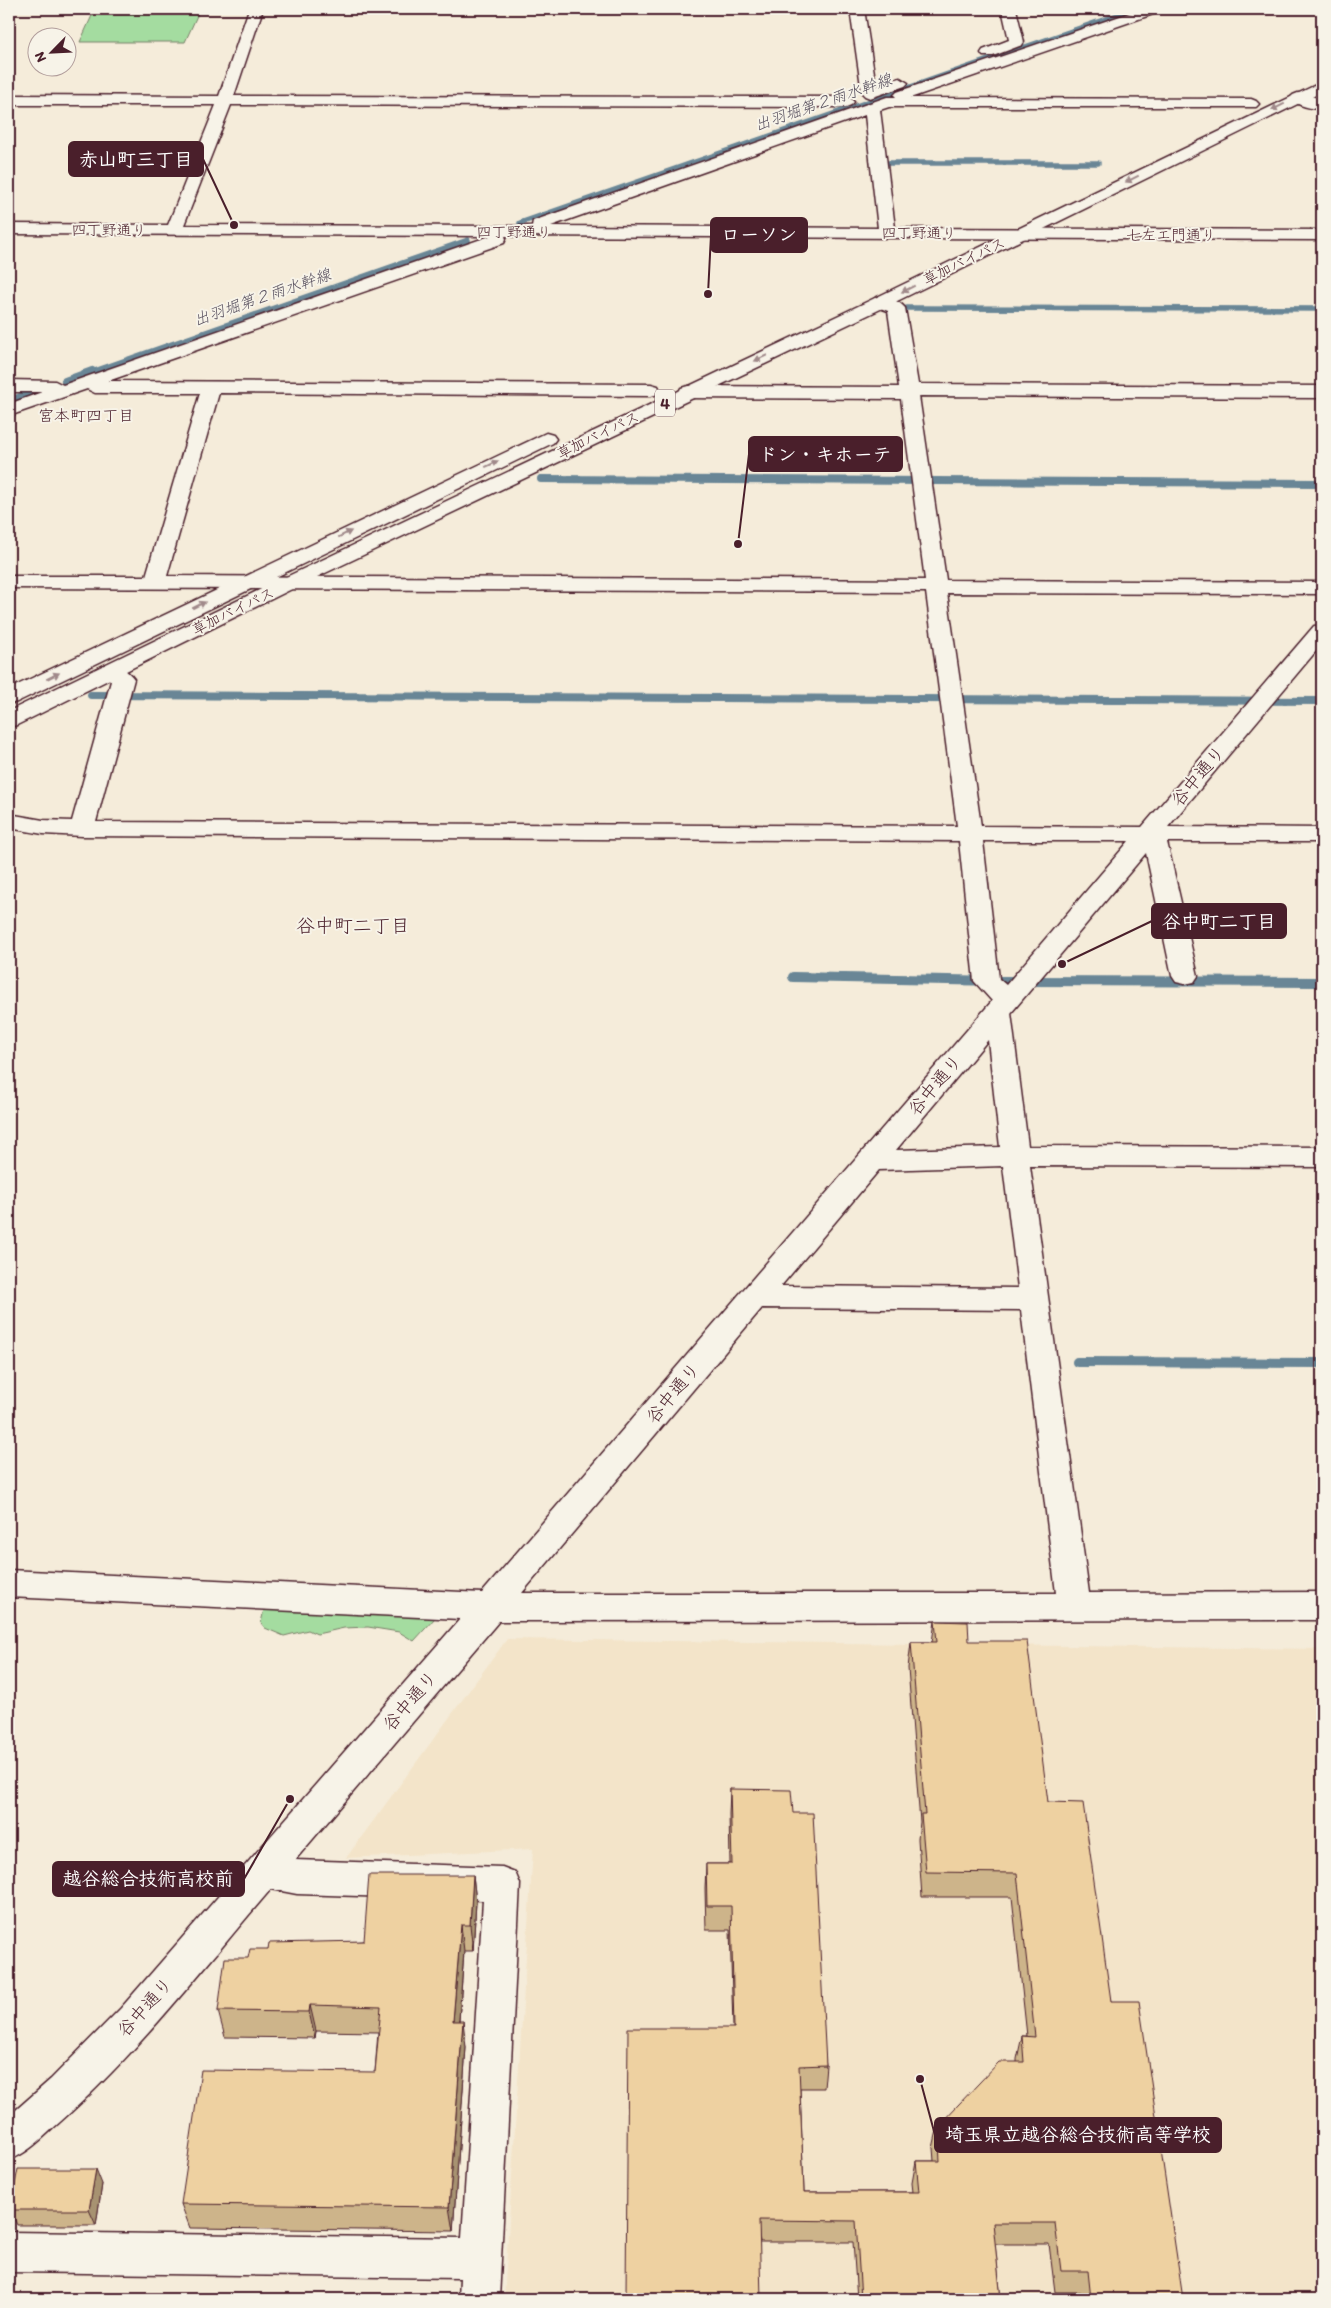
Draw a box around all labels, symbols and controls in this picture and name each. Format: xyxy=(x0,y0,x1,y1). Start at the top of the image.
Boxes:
north arrow xyxy=(28,28,78,78)
text: N xyxy=(31,49,50,65)
water label: 出羽堀第２雨水幹線 xyxy=(752,69,895,134)
one-way arrow xyxy=(1271,104,1285,112)
callout: 赤山町三丁目 xyxy=(69,142,203,176)
text: 赤山町三丁目 xyxy=(79,148,193,171)
one-way arrow xyxy=(1125,175,1139,183)
callout: ローソン xyxy=(711,218,807,252)
street label: 四丁野通り xyxy=(71,221,147,239)
street label: 四丁野通り xyxy=(476,223,552,241)
text: ローソン xyxy=(721,223,797,246)
street label: 四丁野通り xyxy=(881,224,957,242)
street label: 七左エ門通り xyxy=(1126,226,1216,244)
street label: 草加バイパス xyxy=(920,233,1008,289)
water label: 出羽堀第２雨水幹線 xyxy=(191,264,334,329)
one-way arrow xyxy=(901,285,915,293)
one-way arrow xyxy=(754,354,768,362)
road number: 4 xyxy=(655,389,675,416)
district label: 宮本町四丁目 xyxy=(38,406,134,425)
street label: 草加バイパス xyxy=(554,407,642,463)
callout: ドン・キホーテ xyxy=(749,437,902,471)
text: ドン・キホーテ xyxy=(758,443,892,466)
one-way arrow xyxy=(485,460,499,468)
one-way arrow xyxy=(338,530,352,538)
street label: 草加バイパス xyxy=(189,583,277,639)
one-way arrow xyxy=(192,601,206,609)
one-way arrow xyxy=(45,672,60,680)
street label: 谷中通り xyxy=(1166,741,1230,811)
callout: 谷中町二丁目 xyxy=(1152,904,1286,938)
text: 谷中町二丁目 xyxy=(1162,910,1276,933)
district label: 谷中町二丁目 xyxy=(296,914,410,937)
street label: 谷中通り xyxy=(903,1050,967,1120)
street label: 谷中通り xyxy=(641,1358,705,1428)
street label: 谷中通り xyxy=(378,1667,442,1735)
callout: 越谷総合技術高校前 xyxy=(53,1862,244,1896)
text: 越谷総合技術高校前 xyxy=(62,1867,234,1890)
street label: 谷中通り xyxy=(113,1973,177,2041)
callout: 埼玉県立越谷総合技術高等学校 xyxy=(935,2118,1221,2152)
text: 埼玉県立越谷総合技術高等学校 xyxy=(945,2123,1211,2146)

